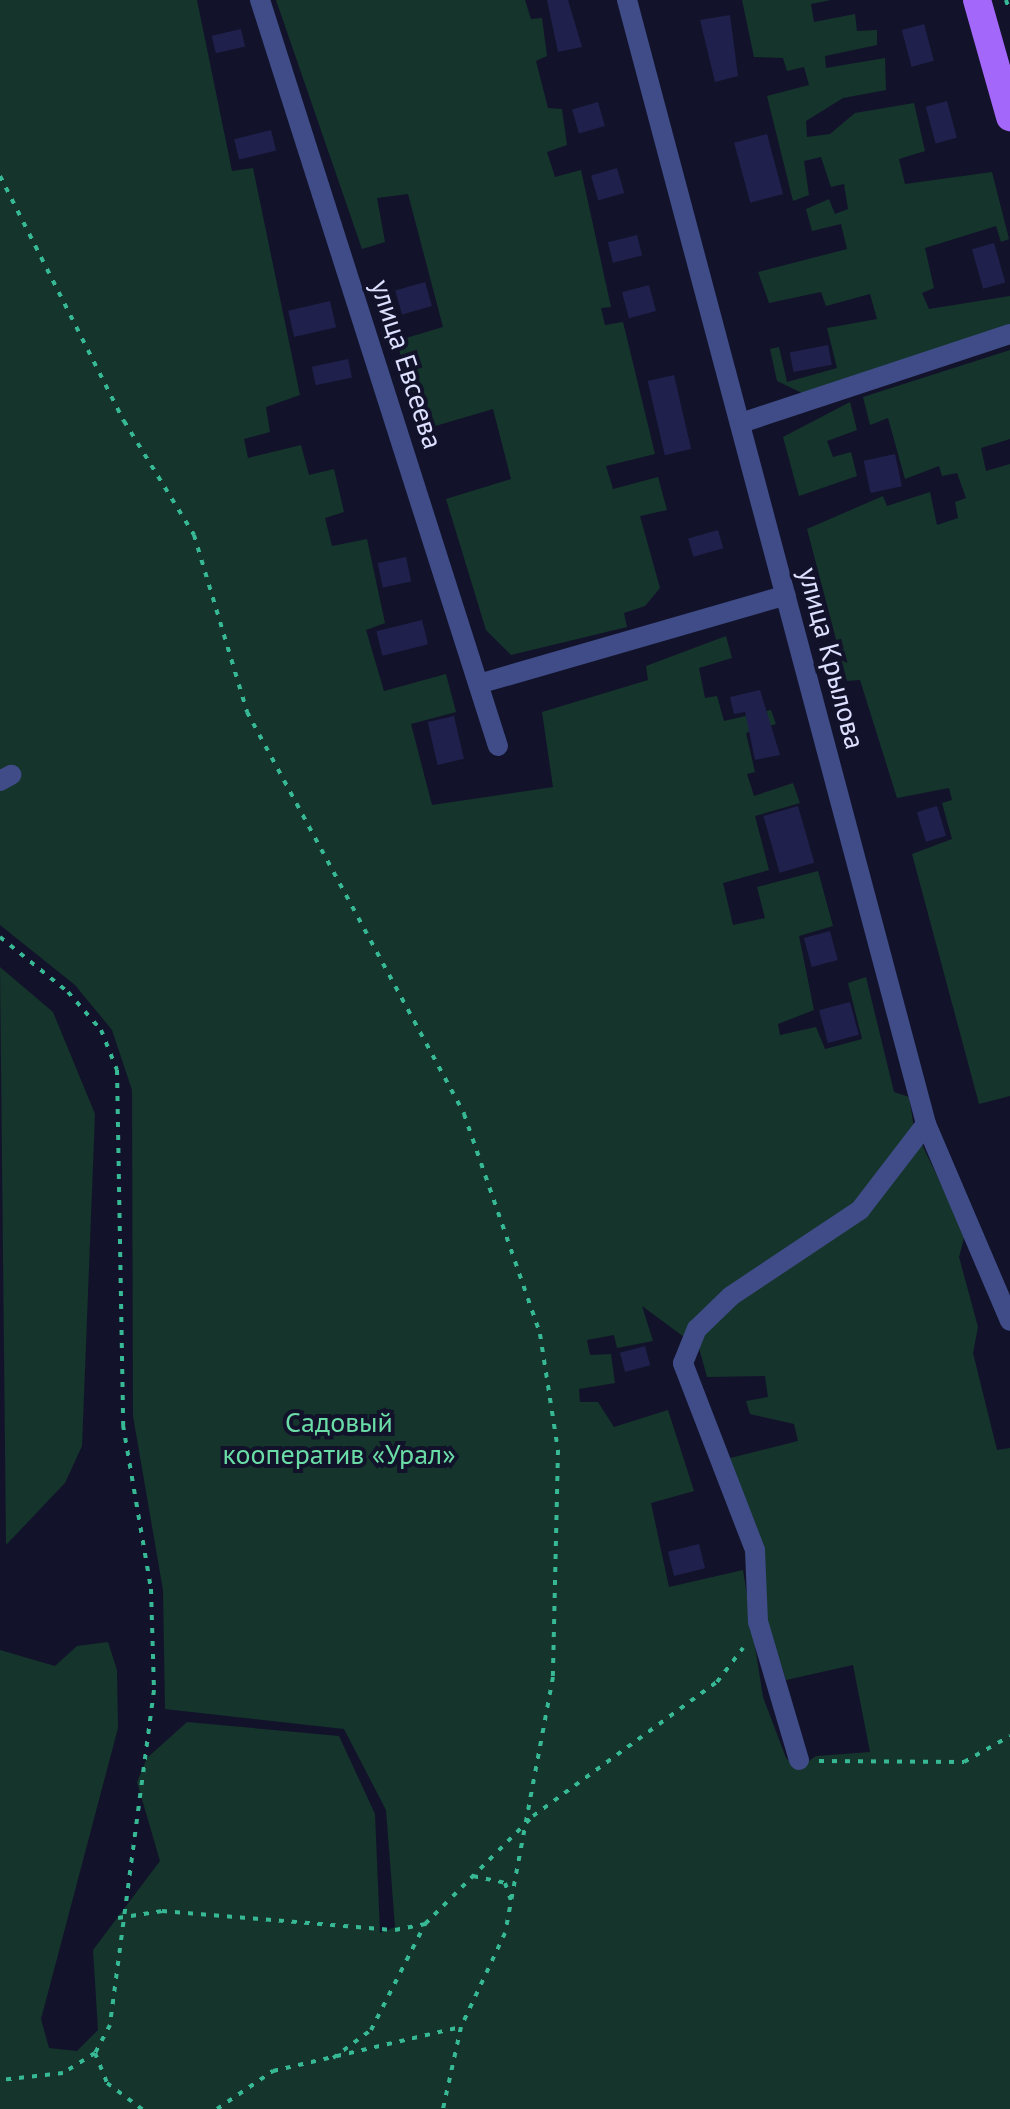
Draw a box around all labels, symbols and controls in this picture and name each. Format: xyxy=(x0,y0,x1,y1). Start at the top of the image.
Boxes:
street label: улица Евсеева xyxy=(364,275,450,453)
street label: улица Крылова xyxy=(792,564,872,752)
park label: Садовый кооператив «Урал» xyxy=(222,1405,456,1471)

